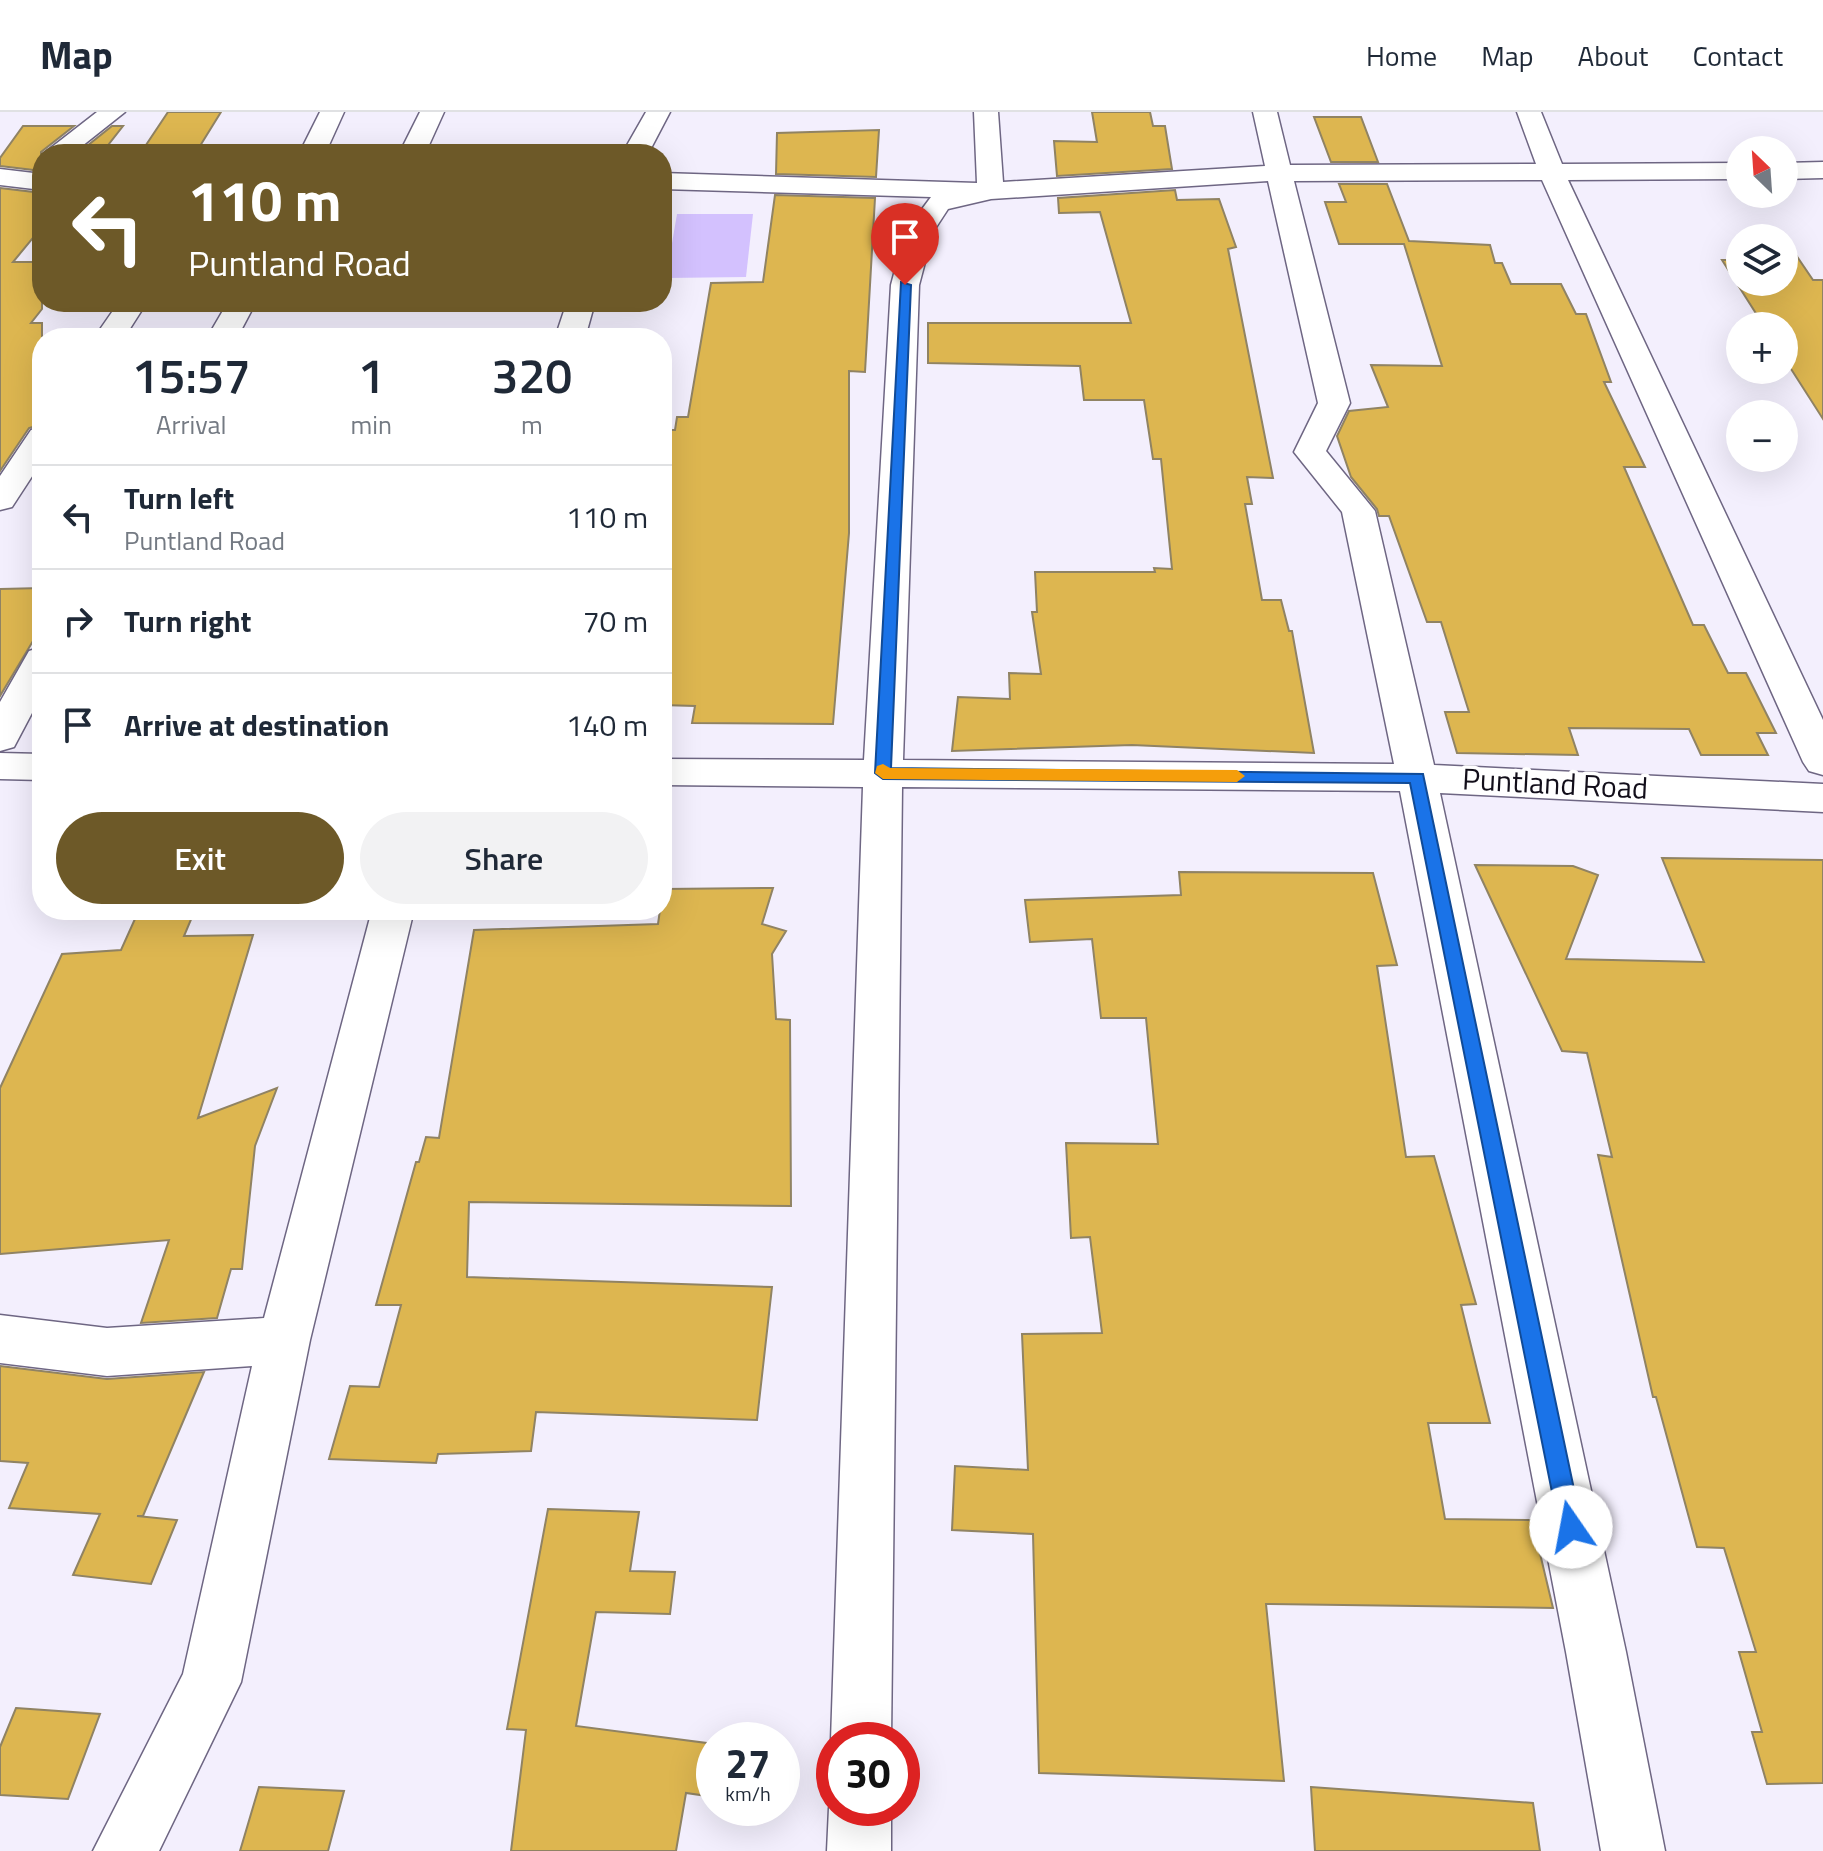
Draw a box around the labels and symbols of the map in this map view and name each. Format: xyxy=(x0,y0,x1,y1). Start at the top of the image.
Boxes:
north arrow xyxy=(1726,136,1798,208)
pin xyxy=(871,203,939,285)
street label: Puntland Road xyxy=(1461,755,1649,811)
position arrow xyxy=(1529,1485,1613,1569)
speed limit sign: 30 xyxy=(816,1722,920,1826)

